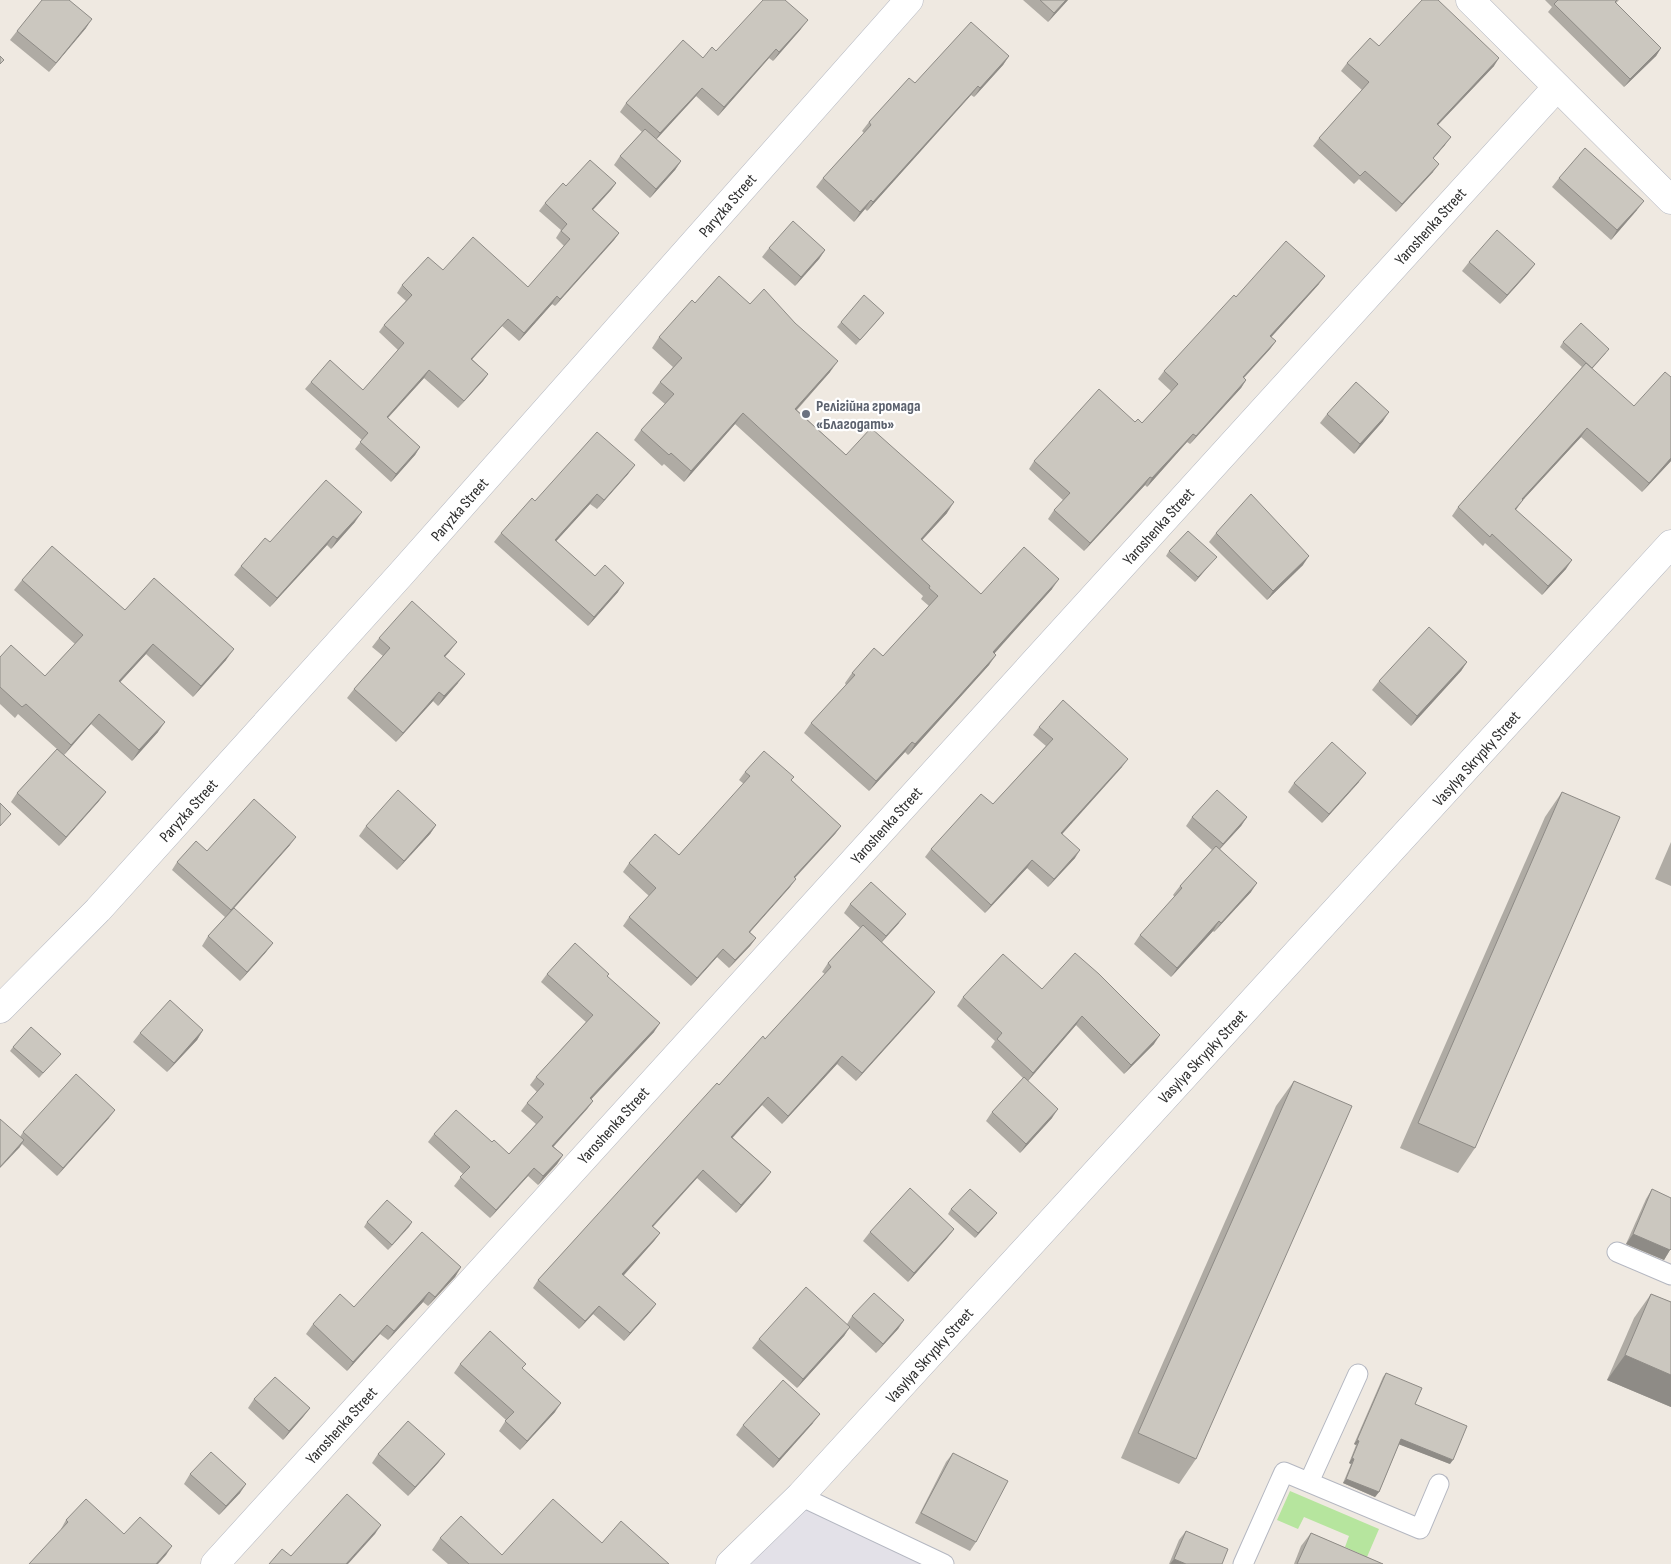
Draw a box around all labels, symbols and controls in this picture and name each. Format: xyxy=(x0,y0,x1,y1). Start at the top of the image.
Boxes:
street label: Paryzka Street xyxy=(695,170,761,242)
street label: Yaroshenka Street xyxy=(1391,184,1471,270)
place label: Релігійна громада «Благодать» xyxy=(816,397,921,434)
marker: Релігійна громада «Благодать» xyxy=(800,408,812,420)
street label: Paryzka Street xyxy=(427,474,493,546)
street label: Yaroshenka Street xyxy=(1119,484,1199,570)
street label: Vasylya Skrypky Street xyxy=(1429,707,1525,810)
street label: Paryzka Street xyxy=(156,776,222,846)
street label: Yaroshenka Street xyxy=(847,783,927,869)
street label: Vasylya Skrypky Street xyxy=(1155,1006,1252,1108)
street label: Yaroshenka Street xyxy=(574,1083,654,1169)
street label: Vasylya Skrypky Street xyxy=(882,1304,978,1407)
street label: Yaroshenka Street xyxy=(302,1383,382,1469)

